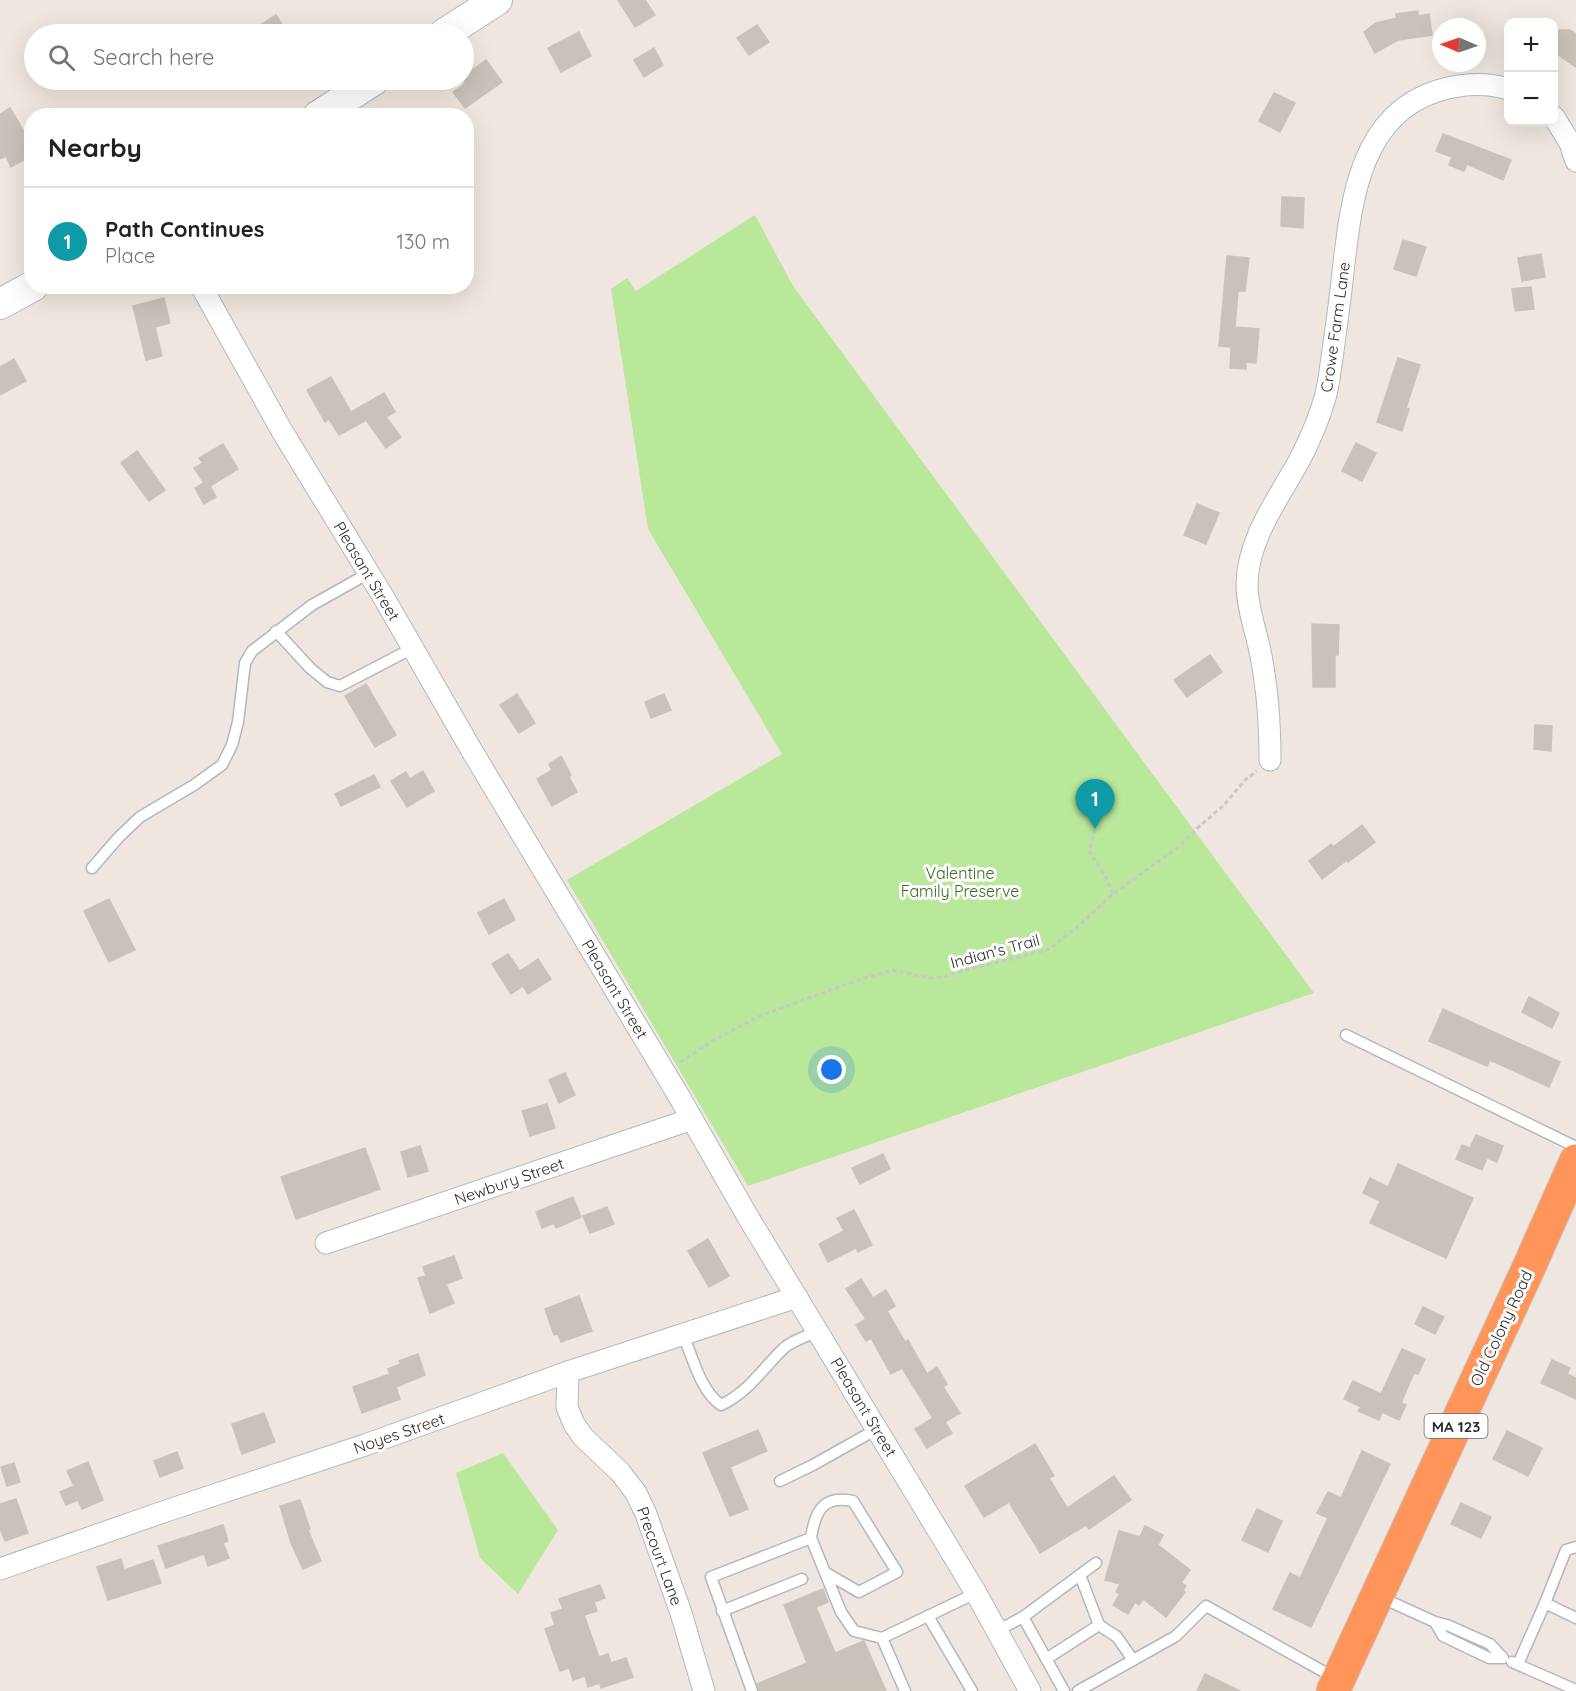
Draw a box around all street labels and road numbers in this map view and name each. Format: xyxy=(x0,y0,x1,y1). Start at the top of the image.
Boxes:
street label: Crowe Farm Lane xyxy=(1316,261,1354,393)
street label: Pleasant Street xyxy=(330,518,404,624)
street label: Indian's Trail xyxy=(948,929,1042,973)
street label: Pleasant Street xyxy=(578,936,652,1042)
street label: Newbury Street xyxy=(451,1153,567,1209)
street label: Old Colony Road xyxy=(1465,1267,1537,1389)
street label: Pleasant Street xyxy=(827,1354,901,1460)
street label: Noyes Street xyxy=(351,1408,447,1458)
road number: MA 123 xyxy=(1424,1414,1488,1438)
street label: Precourt Lane xyxy=(633,1504,687,1608)

